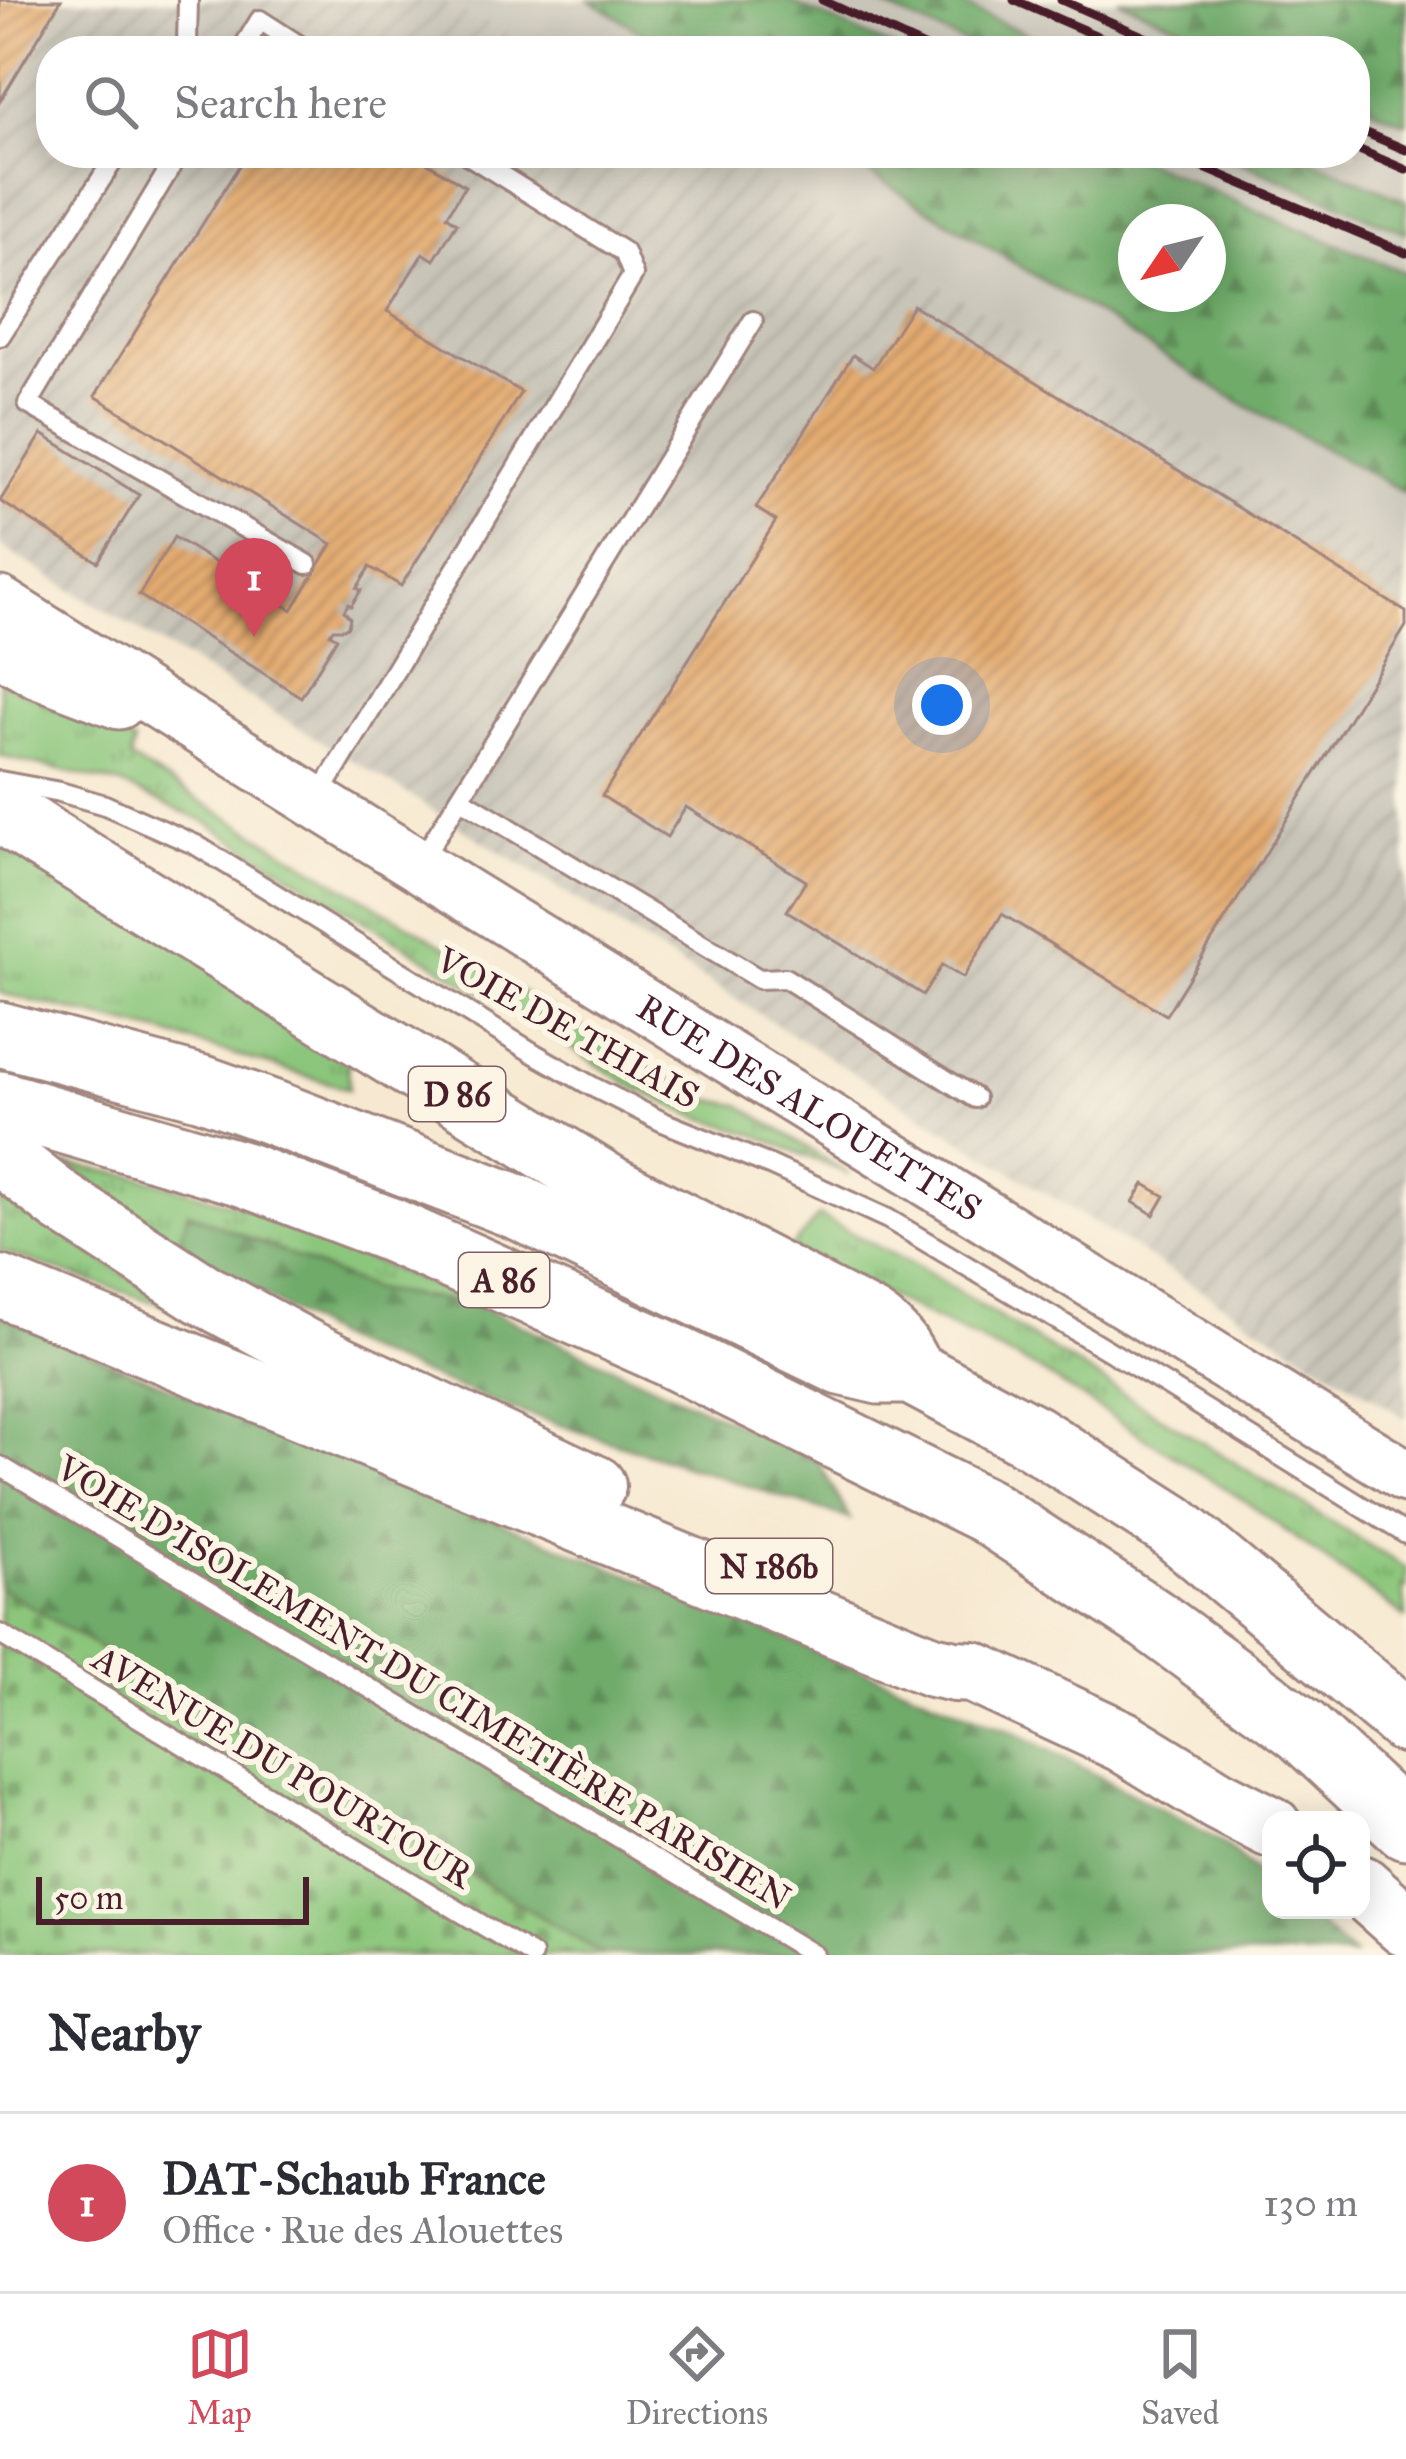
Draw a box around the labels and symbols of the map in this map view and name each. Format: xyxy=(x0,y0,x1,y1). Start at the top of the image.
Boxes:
north arrow xyxy=(1118,204,1226,312)
pin: 1 xyxy=(215,538,293,637)
your location xyxy=(912,675,972,735)
street label: VOIE DE THIAIS xyxy=(428,937,707,1118)
street label: RUE DES ALOUETTES xyxy=(629,985,990,1231)
road number: D 86 xyxy=(409,1067,505,1121)
road number: A 86 xyxy=(459,1253,549,1307)
street label: VOIE D'ISOLEMENT DU CIMETIÈRE PARISIEN xyxy=(48,1444,799,1920)
road number: N 186b xyxy=(706,1539,832,1593)
street label: AVENUE DU POURTOUR xyxy=(83,1635,482,1899)
scale bar xyxy=(36,1871,309,1924)

